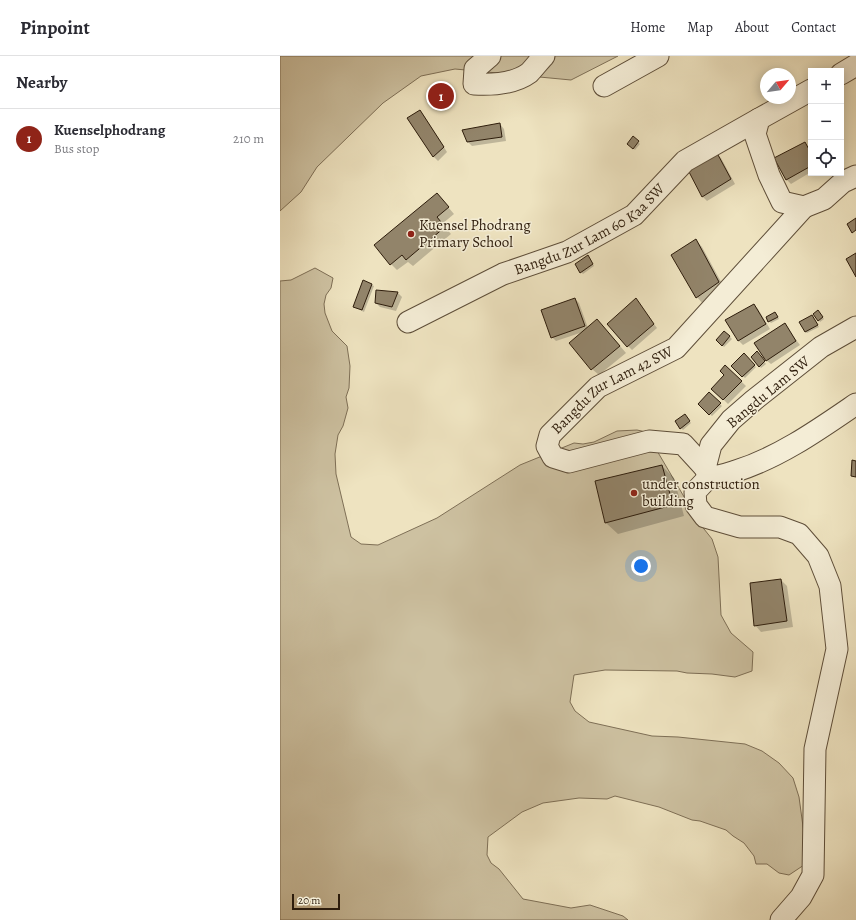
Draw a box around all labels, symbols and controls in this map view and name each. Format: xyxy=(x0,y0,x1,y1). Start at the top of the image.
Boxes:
text: Pinpoint xyxy=(20,15,90,41)
text: Home xyxy=(630,18,665,37)
text: Map xyxy=(687,18,713,37)
text: About xyxy=(735,18,769,37)
text: Contact xyxy=(791,18,836,37)
north arrow xyxy=(760,68,796,104)
map controls xyxy=(808,68,844,176)
button: + xyxy=(808,68,844,104)
text: Nearby xyxy=(16,71,67,94)
pin: 1 xyxy=(428,81,454,111)
button: − xyxy=(808,104,844,140)
text: Kuenselphodrang xyxy=(54,120,165,140)
text: 1 xyxy=(27,130,31,147)
text: 210 m xyxy=(233,130,264,147)
text: Bus stop xyxy=(54,140,99,157)
button: locate xyxy=(808,140,844,176)
street label: Bangdu Zur Lam 60 Kaa SW xyxy=(511,179,669,279)
place label: Kuensel Phodrang Primary School xyxy=(419,215,531,252)
marker: Kuensel Phodrang Primary School xyxy=(406,229,416,239)
street label: Bangdu Zur Lam 42 SW xyxy=(547,341,676,438)
street label: Bangdu Lam SW xyxy=(722,351,814,433)
place label: under construction building xyxy=(642,474,760,511)
marker: under construction building xyxy=(629,488,639,498)
your location xyxy=(631,556,651,576)
scale bar xyxy=(292,892,340,911)
text: 20 m xyxy=(298,893,320,908)

